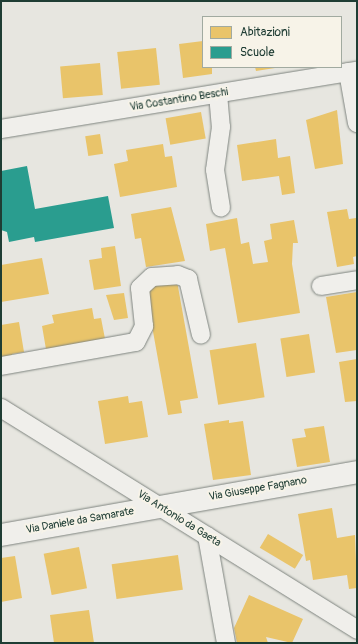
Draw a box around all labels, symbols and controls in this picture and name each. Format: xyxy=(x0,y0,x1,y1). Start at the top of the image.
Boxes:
legend xyxy=(202,16,342,68)
text: Abitazioni xyxy=(240,25,290,40)
text: Scuole xyxy=(240,45,274,60)
street label: Via Costantino Beschi xyxy=(129,86,229,114)
street label: Via Giuseppe Fagnano xyxy=(208,474,308,504)
street label: Via Antonio da Gaeta xyxy=(135,488,223,550)
street label: Via Daniele da Samarate xyxy=(25,505,135,537)

